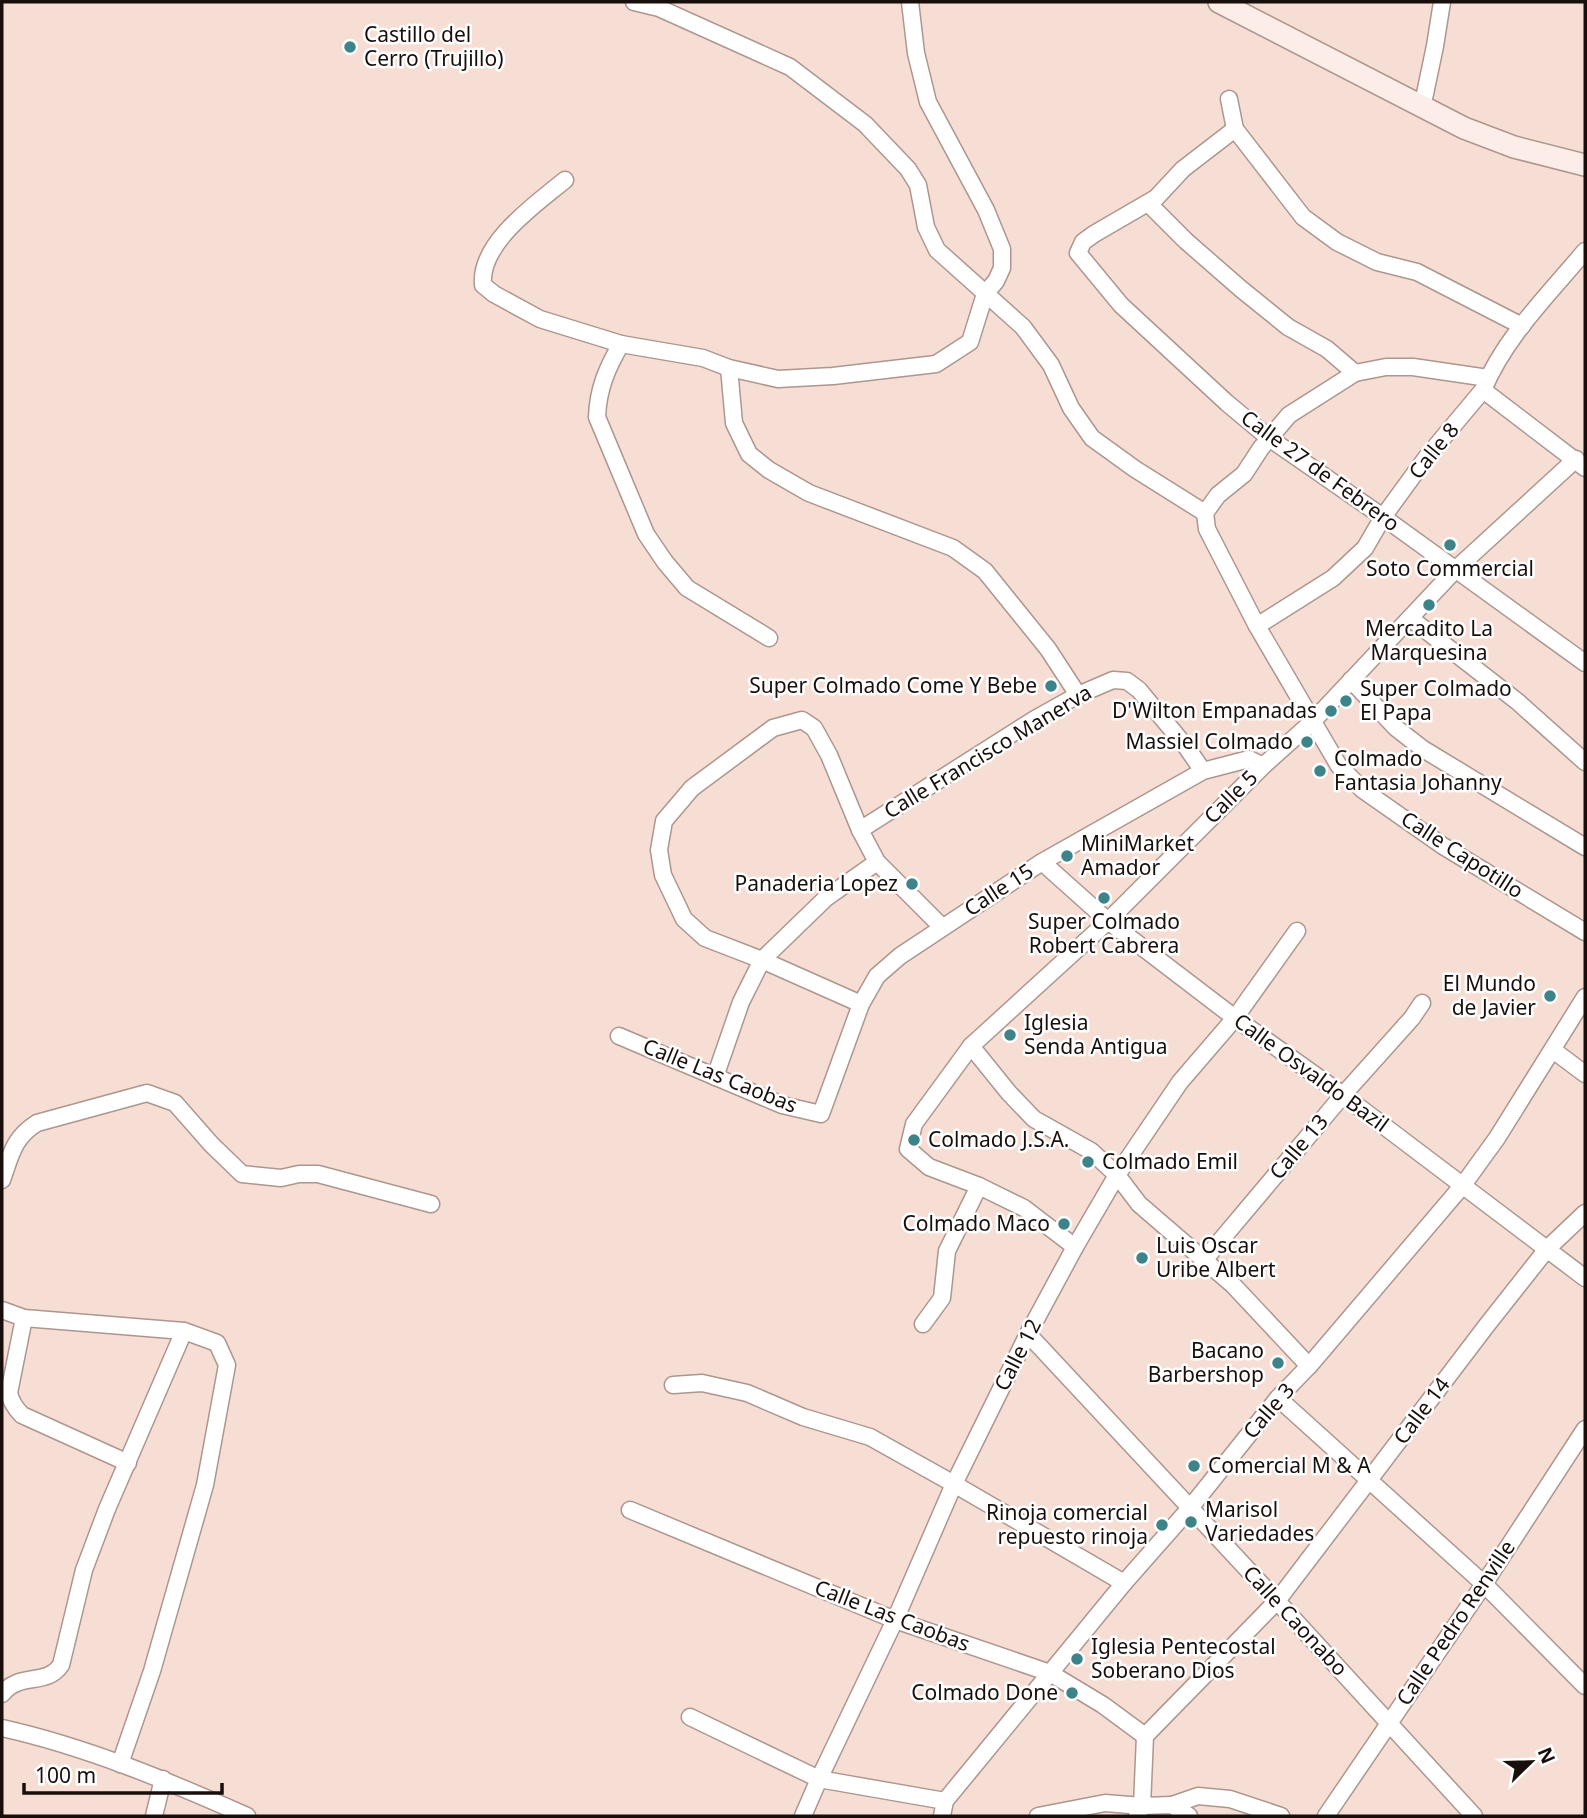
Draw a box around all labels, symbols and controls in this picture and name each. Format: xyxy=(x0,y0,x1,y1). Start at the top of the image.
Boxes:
place label: Castillo del Cerro (Trujillo) xyxy=(364,20,503,72)
marker: Castillo del Cerro (Trujillo) xyxy=(342,39,358,55)
street label: Calle 27 de Febrero xyxy=(1236,403,1406,537)
street label: Calle 8 xyxy=(1402,416,1465,485)
marker: Soto Commercial xyxy=(1442,537,1458,553)
place label: Soto Commercial xyxy=(1366,554,1534,582)
marker: Mercadito La Marquesina xyxy=(1421,597,1437,613)
place label: Mercadito La Marquesina xyxy=(1365,614,1493,666)
place label: Super Colmado Come Y Bebe xyxy=(749,671,1037,699)
place label: Super Colmado El Papa xyxy=(1360,674,1512,726)
street label: Calle Francisco Manerva xyxy=(878,678,1097,824)
marker: Super Colmado Come Y Bebe xyxy=(1043,678,1059,694)
marker: Super Colmado El Papa xyxy=(1338,693,1354,709)
place label: D'Wilton Empanadas xyxy=(1112,696,1317,724)
marker: D'Wilton Empanadas xyxy=(1323,703,1339,719)
place label: Massiel Colmado xyxy=(1125,727,1293,755)
marker: Massiel Colmado xyxy=(1299,734,1315,750)
place label: Colmado Fantasia Johanny xyxy=(1334,744,1502,796)
street label: Calle 5 xyxy=(1197,763,1263,829)
marker: Colmado Fantasia Johanny xyxy=(1312,763,1328,779)
street label: Calle Capotillo xyxy=(1396,804,1529,904)
place label: MiniMarket Amador xyxy=(1081,829,1194,881)
marker: MiniMarket Amador xyxy=(1059,848,1075,864)
street label: Calle 15 xyxy=(958,856,1038,922)
place label: Panaderia Lopez xyxy=(735,869,898,897)
marker: Panaderia Lopez xyxy=(904,876,920,892)
marker: Super Colmado Robert Cabrera xyxy=(1096,890,1112,906)
place label: Super Colmado Robert Cabrera xyxy=(1028,907,1180,959)
place label: El Mundo de Javier xyxy=(1443,969,1536,1021)
marker: El Mundo de Javier xyxy=(1542,988,1558,1004)
street label: Calle Osvaldo Bazil xyxy=(1229,1007,1395,1138)
place label: Iglesia Senda Antigua xyxy=(1024,1008,1168,1060)
marker: Iglesia Senda Antigua xyxy=(1002,1027,1018,1043)
street label: Calle Las Caobas xyxy=(639,1031,802,1119)
street label: Calle 13 xyxy=(1263,1108,1334,1185)
place label: Colmado J.S.A. xyxy=(928,1125,1069,1153)
marker: Colmado J.S.A. xyxy=(906,1132,922,1148)
place label: Colmado Emil xyxy=(1102,1147,1238,1175)
marker: Colmado Emil xyxy=(1080,1154,1096,1170)
place label: Colmado Maco xyxy=(902,1209,1050,1237)
marker: Colmado Maco xyxy=(1056,1216,1072,1232)
place label: Luis Oscar Uribe Albert xyxy=(1156,1231,1276,1283)
marker: Luis Oscar Uribe Albert xyxy=(1134,1250,1150,1266)
street label: Calle 12 xyxy=(987,1314,1047,1395)
place label: Bacano Barbershop xyxy=(1148,1336,1264,1388)
marker: Bacano Barbershop xyxy=(1270,1355,1286,1371)
street label: Calle 14 xyxy=(1387,1371,1456,1450)
street label: Calle 3 xyxy=(1236,1377,1300,1444)
place label: Comercial M & A xyxy=(1208,1451,1371,1479)
marker: Comercial M & A xyxy=(1186,1458,1202,1474)
place label: Marisol Variedades xyxy=(1205,1495,1314,1547)
place label: Rinoja comercial repuesto rinoja xyxy=(986,1498,1148,1550)
marker: Marisol Variedades xyxy=(1183,1514,1199,1530)
marker: Rinoja comercial repuesto rinoja xyxy=(1154,1517,1170,1533)
street label: Calle Pedro Renville xyxy=(1389,1534,1521,1711)
street label: Calle Caonabo xyxy=(1237,1559,1354,1682)
street label: Calle Las Caobas xyxy=(811,1573,974,1658)
place label: Iglesia Pentecostal Soberano Dios xyxy=(1091,1632,1276,1684)
marker: Iglesia Pentecostal Soberano Dios xyxy=(1069,1651,1085,1667)
place label: Colmado Done xyxy=(911,1678,1058,1706)
marker: Colmado Done xyxy=(1064,1685,1080,1701)
north arrow xyxy=(1496,1727,1566,1797)
text: N xyxy=(1532,1743,1562,1768)
scale bar xyxy=(24,1752,222,1796)
text: 100 m xyxy=(35,1761,96,1789)

